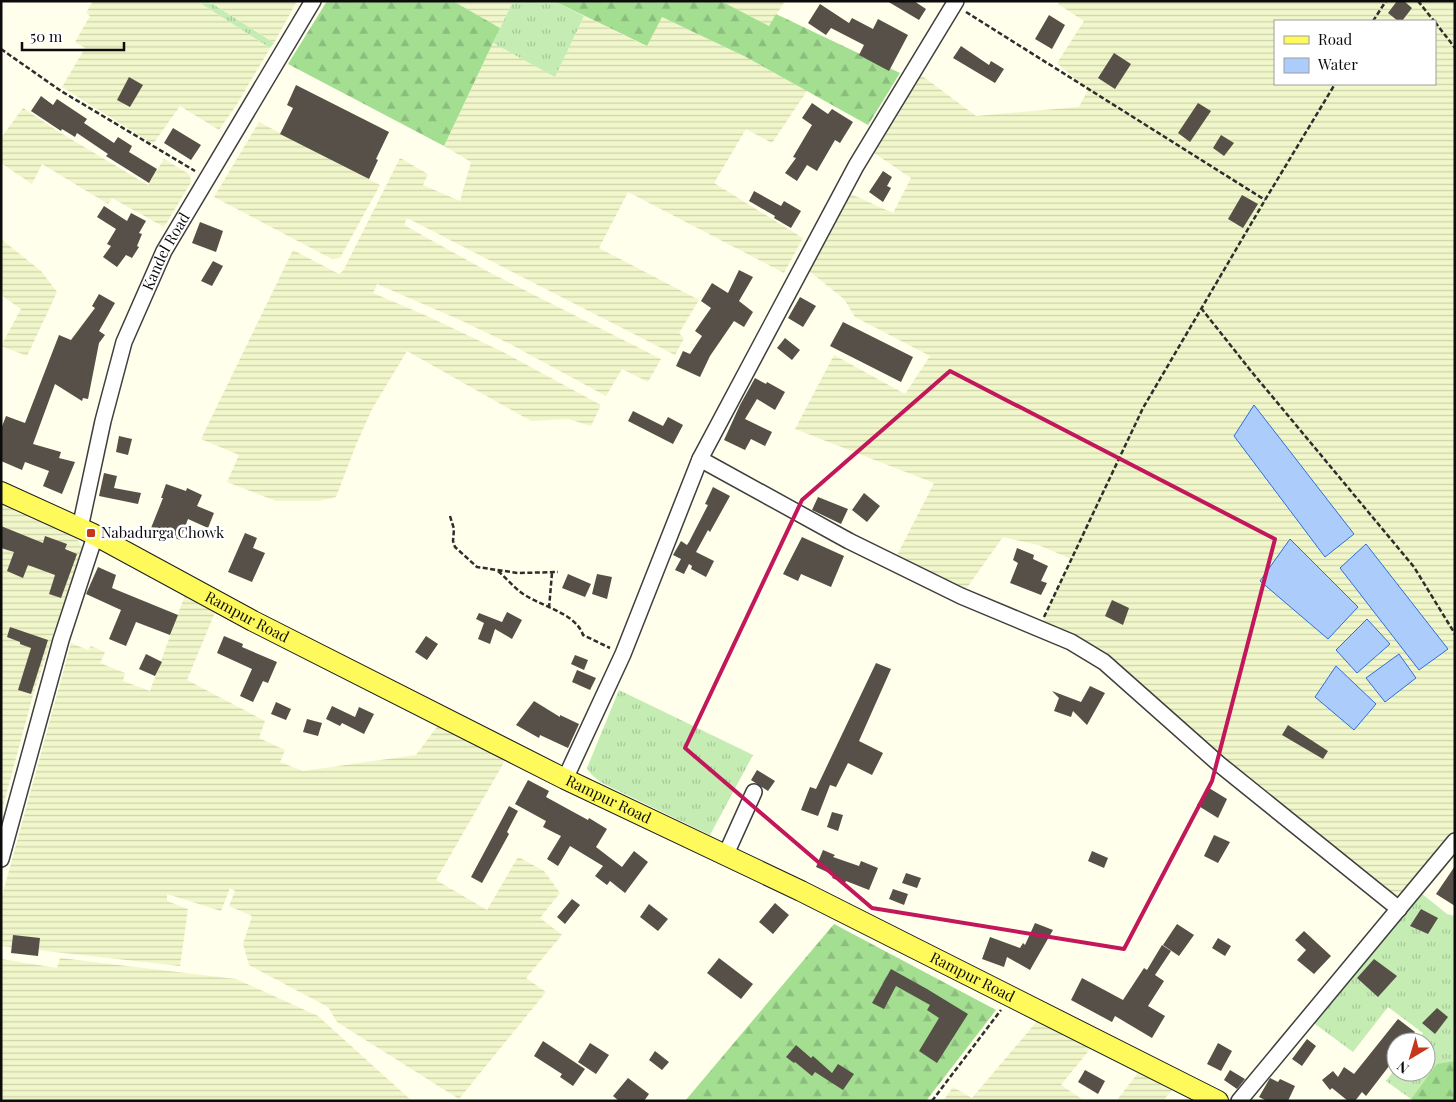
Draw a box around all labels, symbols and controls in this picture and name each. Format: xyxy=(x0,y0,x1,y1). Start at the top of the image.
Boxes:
scale bar xyxy=(22,20,125,52)
legend xyxy=(1274,20,1436,85)
text: 50 m xyxy=(30,26,63,46)
text: Road xyxy=(1318,29,1352,49)
text: Water xyxy=(1317,54,1358,74)
street label: Kandel Road xyxy=(137,208,194,293)
place label: Nabadurga Chowk xyxy=(101,522,225,542)
marker: Nabadurga Chowk xyxy=(85,527,97,539)
street label: Rampur Road xyxy=(202,586,293,647)
street label: Rampur Road xyxy=(563,770,655,828)
street label: Rampur Road xyxy=(927,947,1019,1006)
north arrow xyxy=(1386,1032,1436,1082)
text: N xyxy=(1393,1057,1413,1078)

